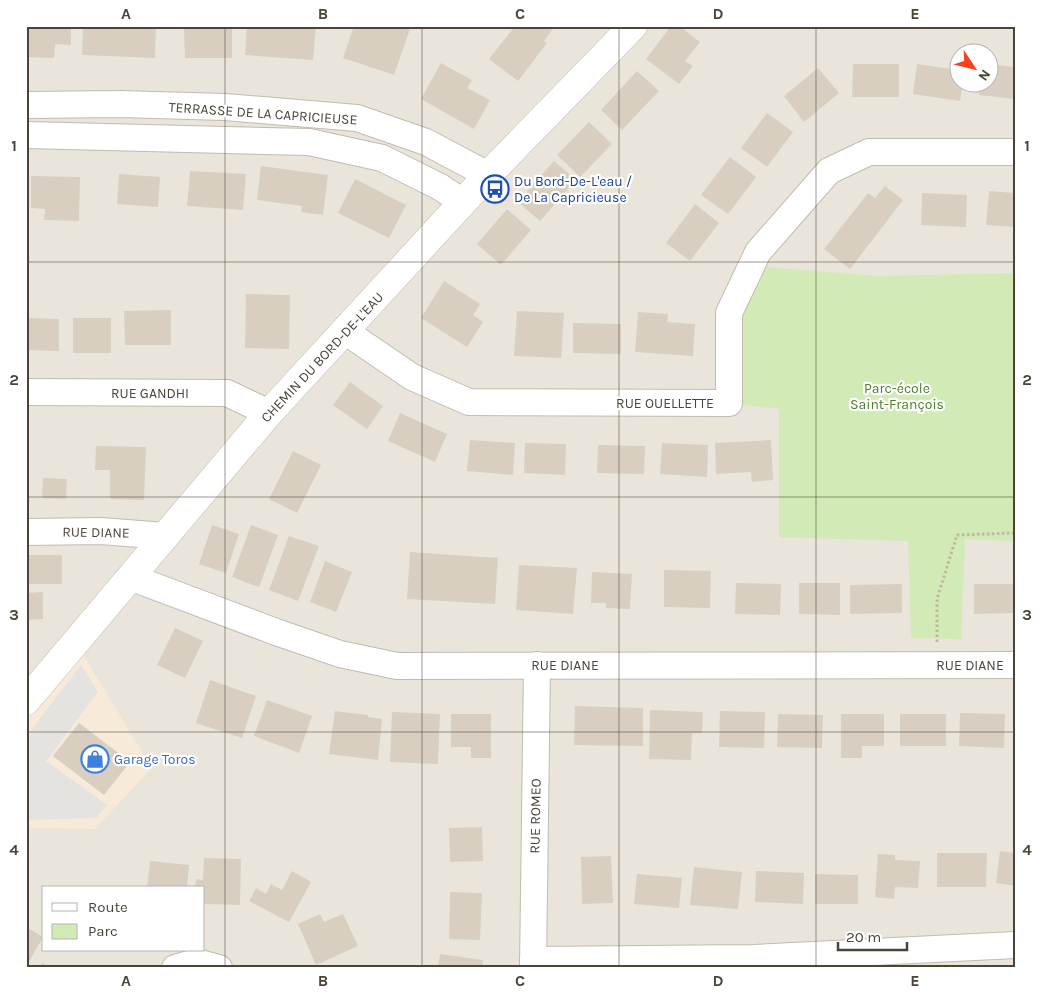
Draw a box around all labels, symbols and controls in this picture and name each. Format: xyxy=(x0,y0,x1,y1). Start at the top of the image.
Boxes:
text: A xyxy=(121,4,131,23)
text: B xyxy=(318,4,328,23)
text: C xyxy=(515,4,525,23)
text: D xyxy=(713,4,724,23)
text: E xyxy=(910,4,920,23)
north arrow xyxy=(948,42,998,92)
text: N xyxy=(974,66,994,84)
street label: TERRASSE DE LA CAPRICIEUSE xyxy=(168,98,358,129)
text: 1 xyxy=(11,136,17,155)
text: 1 xyxy=(1024,136,1030,155)
place label: Du Bord-De-L'eau / De La Capricieuse xyxy=(514,173,632,206)
bus stop icon: Du Bord-De-L'eau / De La Capricieuse xyxy=(480,174,510,204)
street label: CHEMIN DU BORD-DE-L'EAU xyxy=(257,289,387,426)
text: 2 xyxy=(9,370,19,389)
text: 2 xyxy=(1022,370,1032,389)
park label: Parc-école Saint-François xyxy=(850,380,944,413)
street label: RUE GANDHI xyxy=(111,385,189,402)
street label: RUE OUELLETTE xyxy=(616,395,714,412)
street label: RUE DIANE xyxy=(62,523,130,542)
text: 3 xyxy=(9,605,19,624)
text: 3 xyxy=(1022,605,1032,624)
street label: RUE DIANE xyxy=(531,657,599,674)
street label: RUE DIANE xyxy=(936,657,1004,674)
shop icon: Garage Toros xyxy=(80,744,110,774)
place label: Garage Toros xyxy=(114,751,196,768)
street label: RUE ROMEO xyxy=(526,778,545,854)
text: 4 xyxy=(9,840,19,859)
text: 4 xyxy=(1022,840,1032,859)
legend xyxy=(42,886,205,952)
text: Route xyxy=(88,898,128,916)
scale bar xyxy=(838,919,907,951)
text: Parc xyxy=(88,922,118,940)
text: 20 m xyxy=(846,928,881,946)
text: A xyxy=(121,971,131,990)
text: B xyxy=(318,971,328,990)
text: C xyxy=(515,971,525,990)
text: D xyxy=(713,971,724,990)
text: E xyxy=(910,971,920,990)

